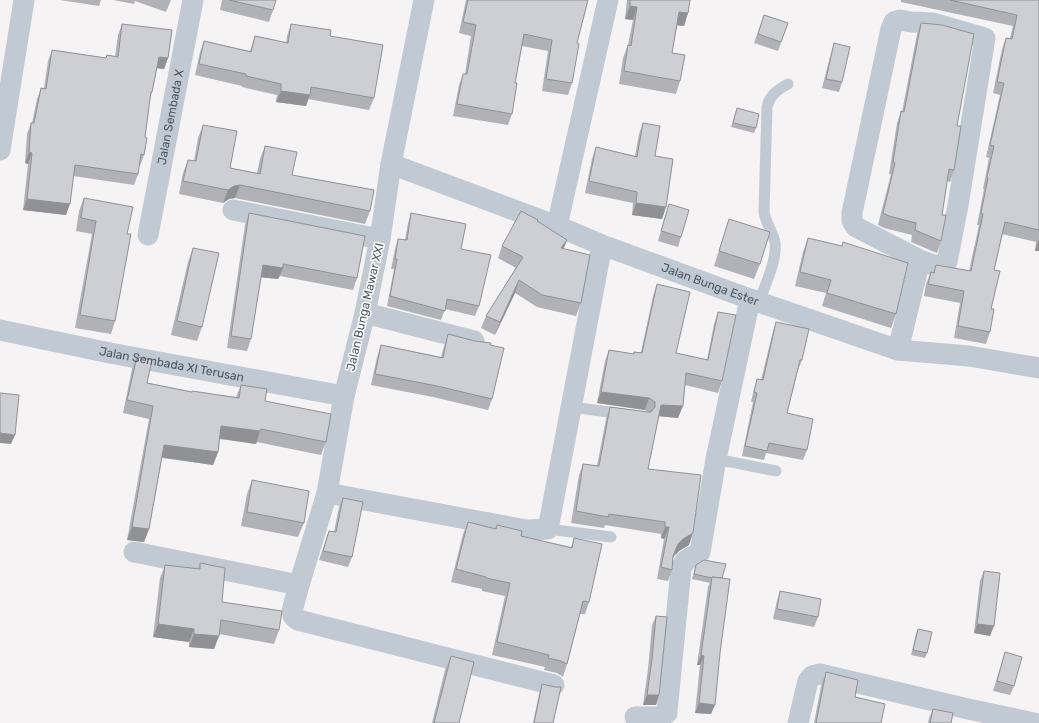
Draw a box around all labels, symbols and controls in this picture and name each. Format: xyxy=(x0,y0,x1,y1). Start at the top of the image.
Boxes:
street label: Jalan Sembada X xyxy=(155,68,187,166)
street label: Jalan Bunga Mawar XXI xyxy=(343,242,387,372)
street label: Jalan Bunga Ester xyxy=(659,260,761,309)
street label: Jalan Sembada XI Terusan xyxy=(98,344,245,385)

